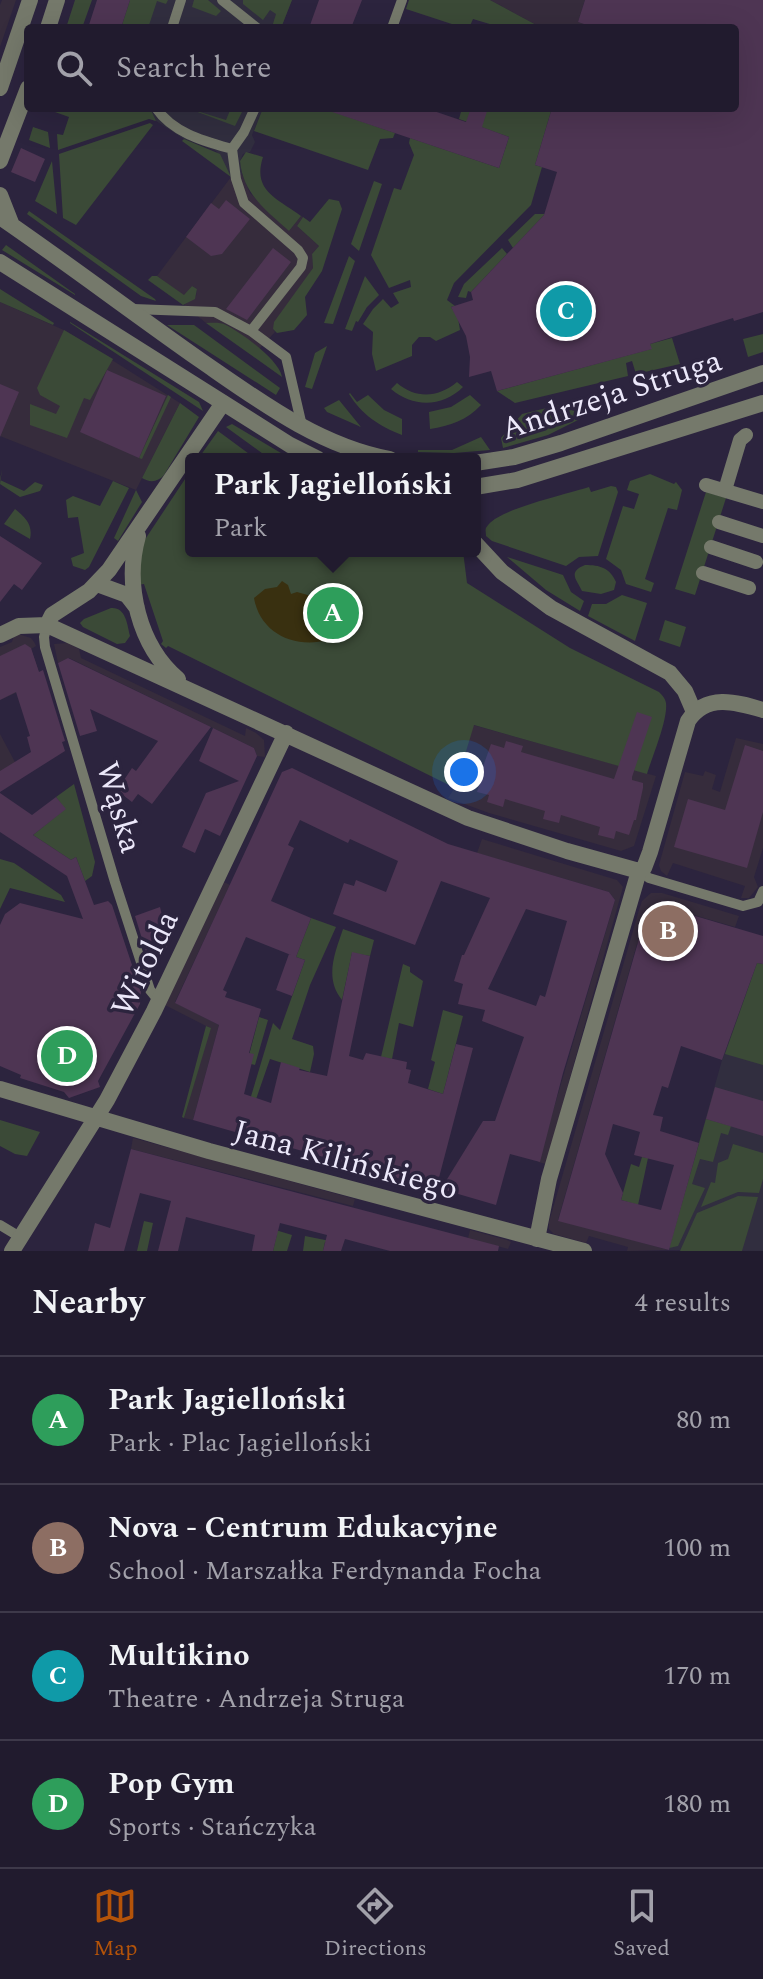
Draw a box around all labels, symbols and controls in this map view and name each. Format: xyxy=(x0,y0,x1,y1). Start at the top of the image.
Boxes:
search box xyxy=(24,24,739,112)
text: Search here xyxy=(116,45,272,91)
icon: search xyxy=(52,46,96,90)
pin: C xyxy=(540,281,592,341)
street label: Andrzeja Struga xyxy=(495,336,729,454)
popup xyxy=(185,453,481,557)
text: Park Jagielloński xyxy=(214,462,452,508)
text: Park xyxy=(214,508,267,548)
pin: A xyxy=(307,583,359,643)
your location xyxy=(444,752,484,792)
street label: Wąska xyxy=(82,756,155,859)
pin: B xyxy=(642,901,694,961)
street label: Witolda xyxy=(99,902,192,1025)
pin: D xyxy=(41,1026,93,1086)
street label: Jana Kilińskiego xyxy=(228,1107,464,1214)
text: Nearby xyxy=(32,1277,145,1329)
text: 4 results xyxy=(635,1283,731,1323)
text: Park Jagielloński xyxy=(108,1377,346,1423)
text: A xyxy=(48,1400,68,1440)
text: 80 m xyxy=(676,1400,731,1440)
text: Park · Plac Jagielloński xyxy=(108,1423,372,1463)
text: Nova - Centrum Edukacyjne xyxy=(108,1505,498,1551)
text: B xyxy=(49,1528,67,1568)
text: 100 m xyxy=(663,1528,731,1568)
text: School · Marszałka Ferdynanda Focha xyxy=(108,1551,542,1591)
text: Multikino xyxy=(108,1633,250,1679)
text: C xyxy=(49,1656,67,1696)
text: 170 m xyxy=(663,1656,731,1696)
text: Theatre · Andrzeja Struga xyxy=(108,1679,405,1719)
text: Pop Gym xyxy=(108,1761,235,1807)
text: D xyxy=(48,1784,68,1824)
text: 180 m xyxy=(663,1784,731,1824)
text: Sports · Stańczyka xyxy=(108,1807,316,1847)
tab: Map xyxy=(93,1884,138,1965)
tab: Directions xyxy=(324,1884,427,1965)
tab: Saved xyxy=(613,1884,670,1965)

